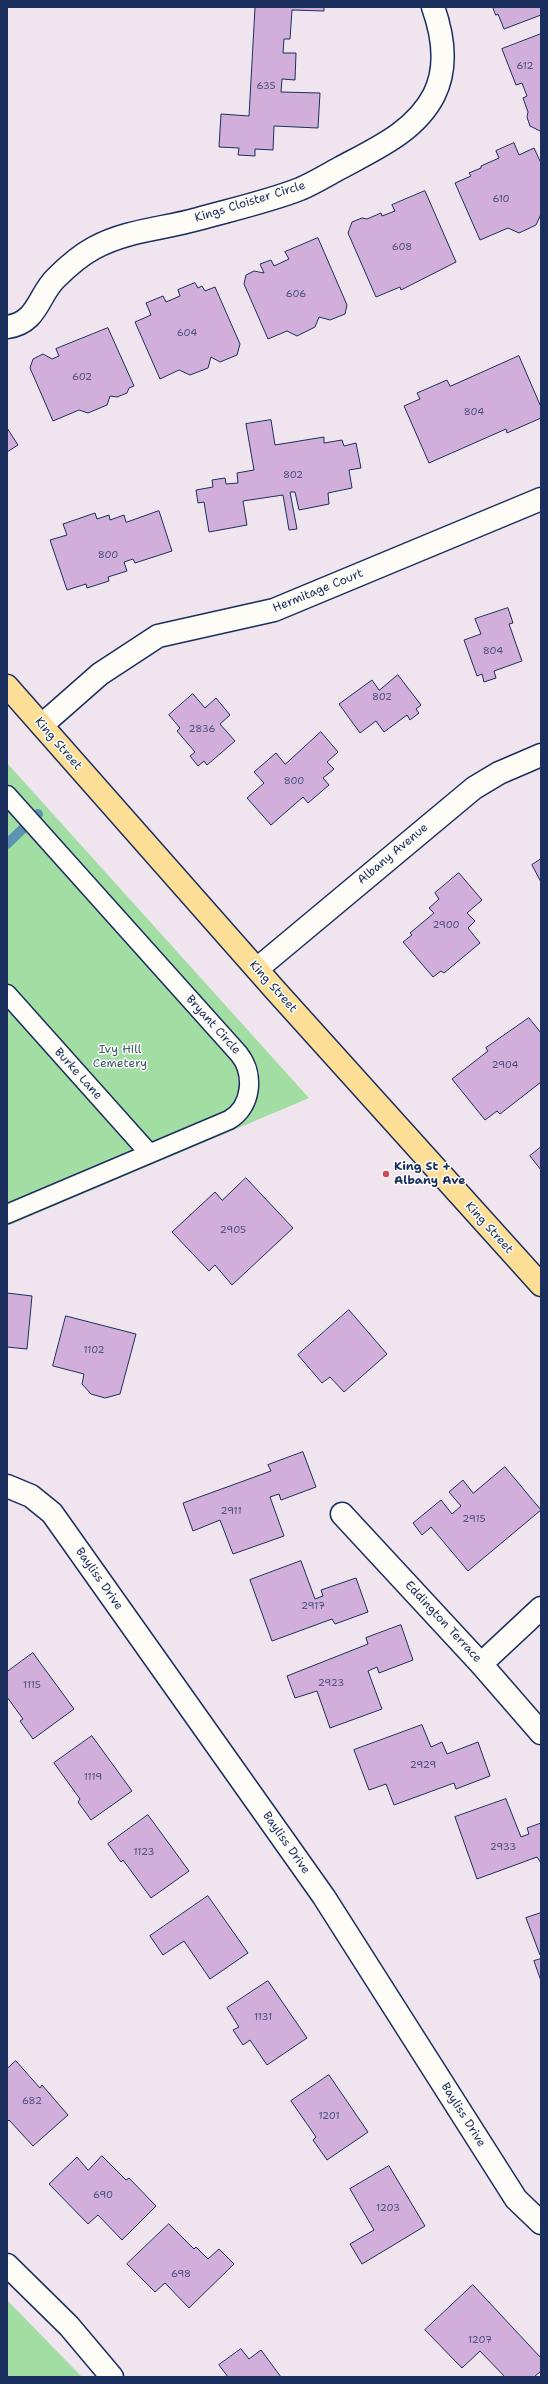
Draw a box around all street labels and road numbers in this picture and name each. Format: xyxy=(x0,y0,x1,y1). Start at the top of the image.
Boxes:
street label: Kings Cloister Circle xyxy=(193,178,307,226)
street label: Hermitage Court xyxy=(271,566,365,616)
street label: King Street xyxy=(31,715,85,773)
street label: Albany Avenue xyxy=(355,820,431,888)
street label: King Street xyxy=(246,958,300,1016)
street label: Bryant Circle xyxy=(183,992,243,1058)
street label: Burke Lane xyxy=(51,1045,105,1103)
street label: King Street xyxy=(462,1199,516,1257)
street label: Bayliss Drive xyxy=(72,1545,126,1613)
street label: Eddington Terrace xyxy=(402,1578,484,1666)
street label: Bayliss Drive xyxy=(259,1809,313,1877)
street label: Bayliss Drive xyxy=(438,2080,488,2150)

